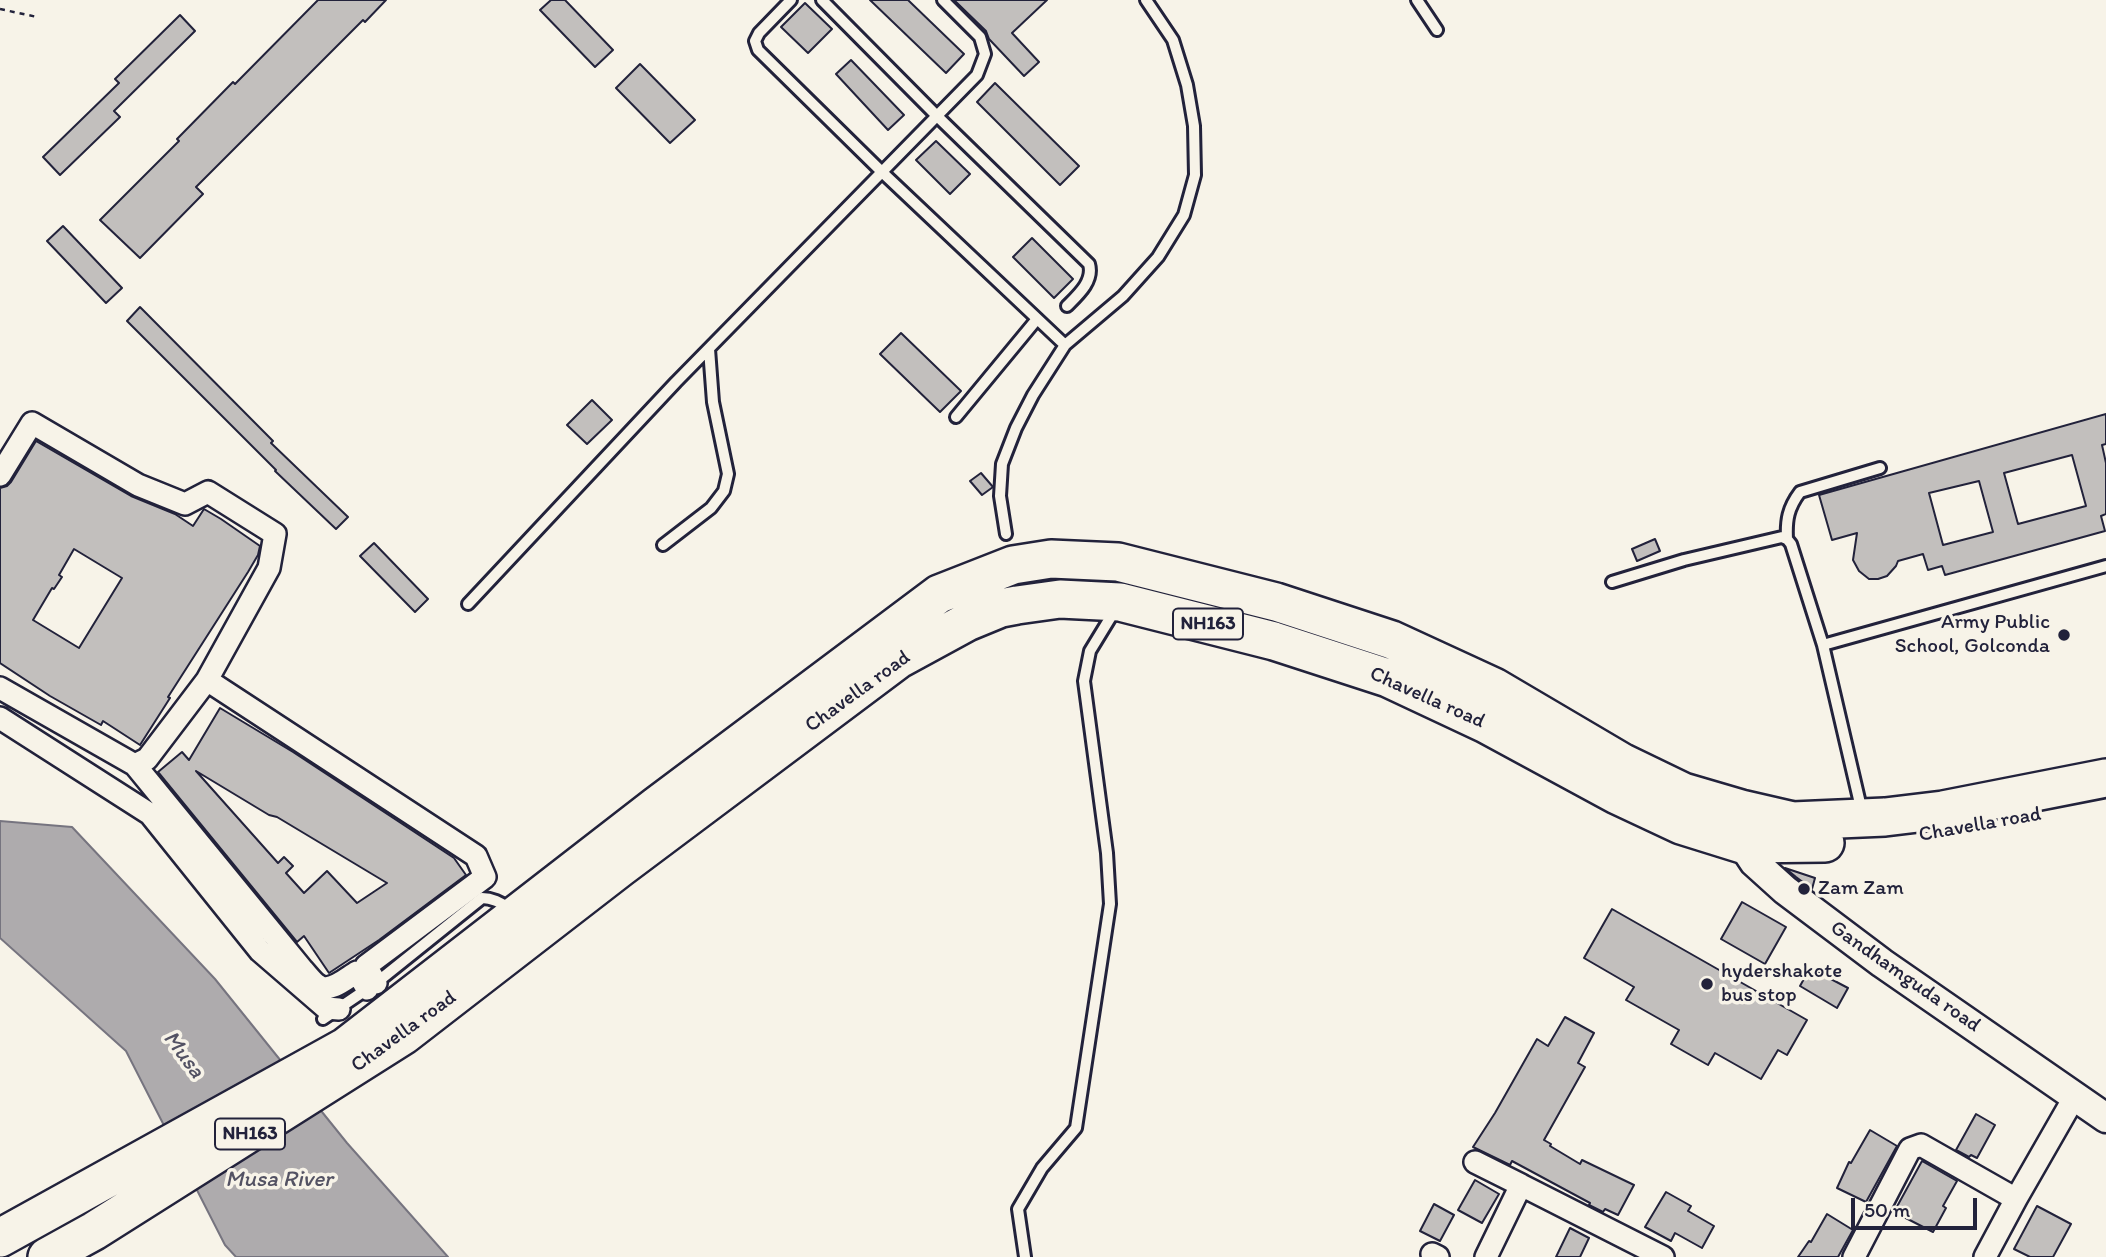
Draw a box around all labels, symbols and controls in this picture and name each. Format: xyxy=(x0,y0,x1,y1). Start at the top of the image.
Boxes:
road number: NH163 xyxy=(1173,608,1243,639)
place label: Army Public School, Golconda xyxy=(1895,610,2050,660)
marker: Army Public School, Golconda xyxy=(2056,627,2072,643)
street label: Chavella road xyxy=(801,645,915,739)
street label: Chavella road xyxy=(1365,661,1489,735)
street label: Chavella road xyxy=(1917,802,2043,848)
place label: Zam Zam xyxy=(1818,876,1904,902)
marker: Zam Zam xyxy=(1796,881,1812,897)
street label: Gandhamguda road xyxy=(1825,916,1985,1038)
place label: hydershakote bus stop xyxy=(1721,959,1842,1009)
marker: hydershakote bus stop xyxy=(1699,976,1715,992)
street label: Chavella road xyxy=(347,985,461,1079)
water label: Musa xyxy=(156,1026,210,1084)
road number: NH163 xyxy=(215,1118,285,1150)
water label: Musa River xyxy=(225,1166,333,1194)
scale bar xyxy=(1854,1184,1980,1228)
text: 50 m xyxy=(1864,1197,1910,1222)

